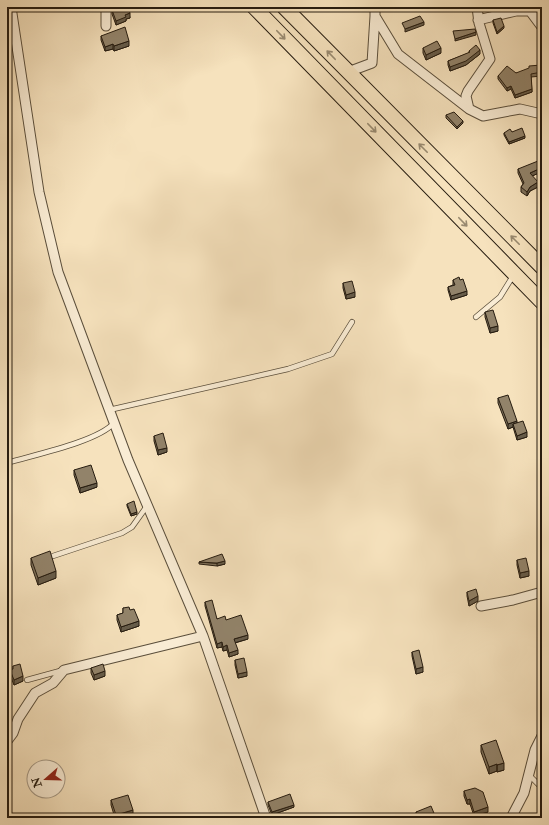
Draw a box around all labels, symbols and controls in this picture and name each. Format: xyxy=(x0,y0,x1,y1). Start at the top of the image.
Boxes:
one-way arrow xyxy=(277,30,286,40)
one-way arrow xyxy=(327,50,336,60)
one-way arrow xyxy=(367,123,377,133)
one-way arrow xyxy=(418,143,428,152)
one-way arrow xyxy=(458,217,467,227)
one-way arrow xyxy=(510,235,519,245)
north arrow xyxy=(26,759,66,799)
text: N xyxy=(29,774,45,790)

